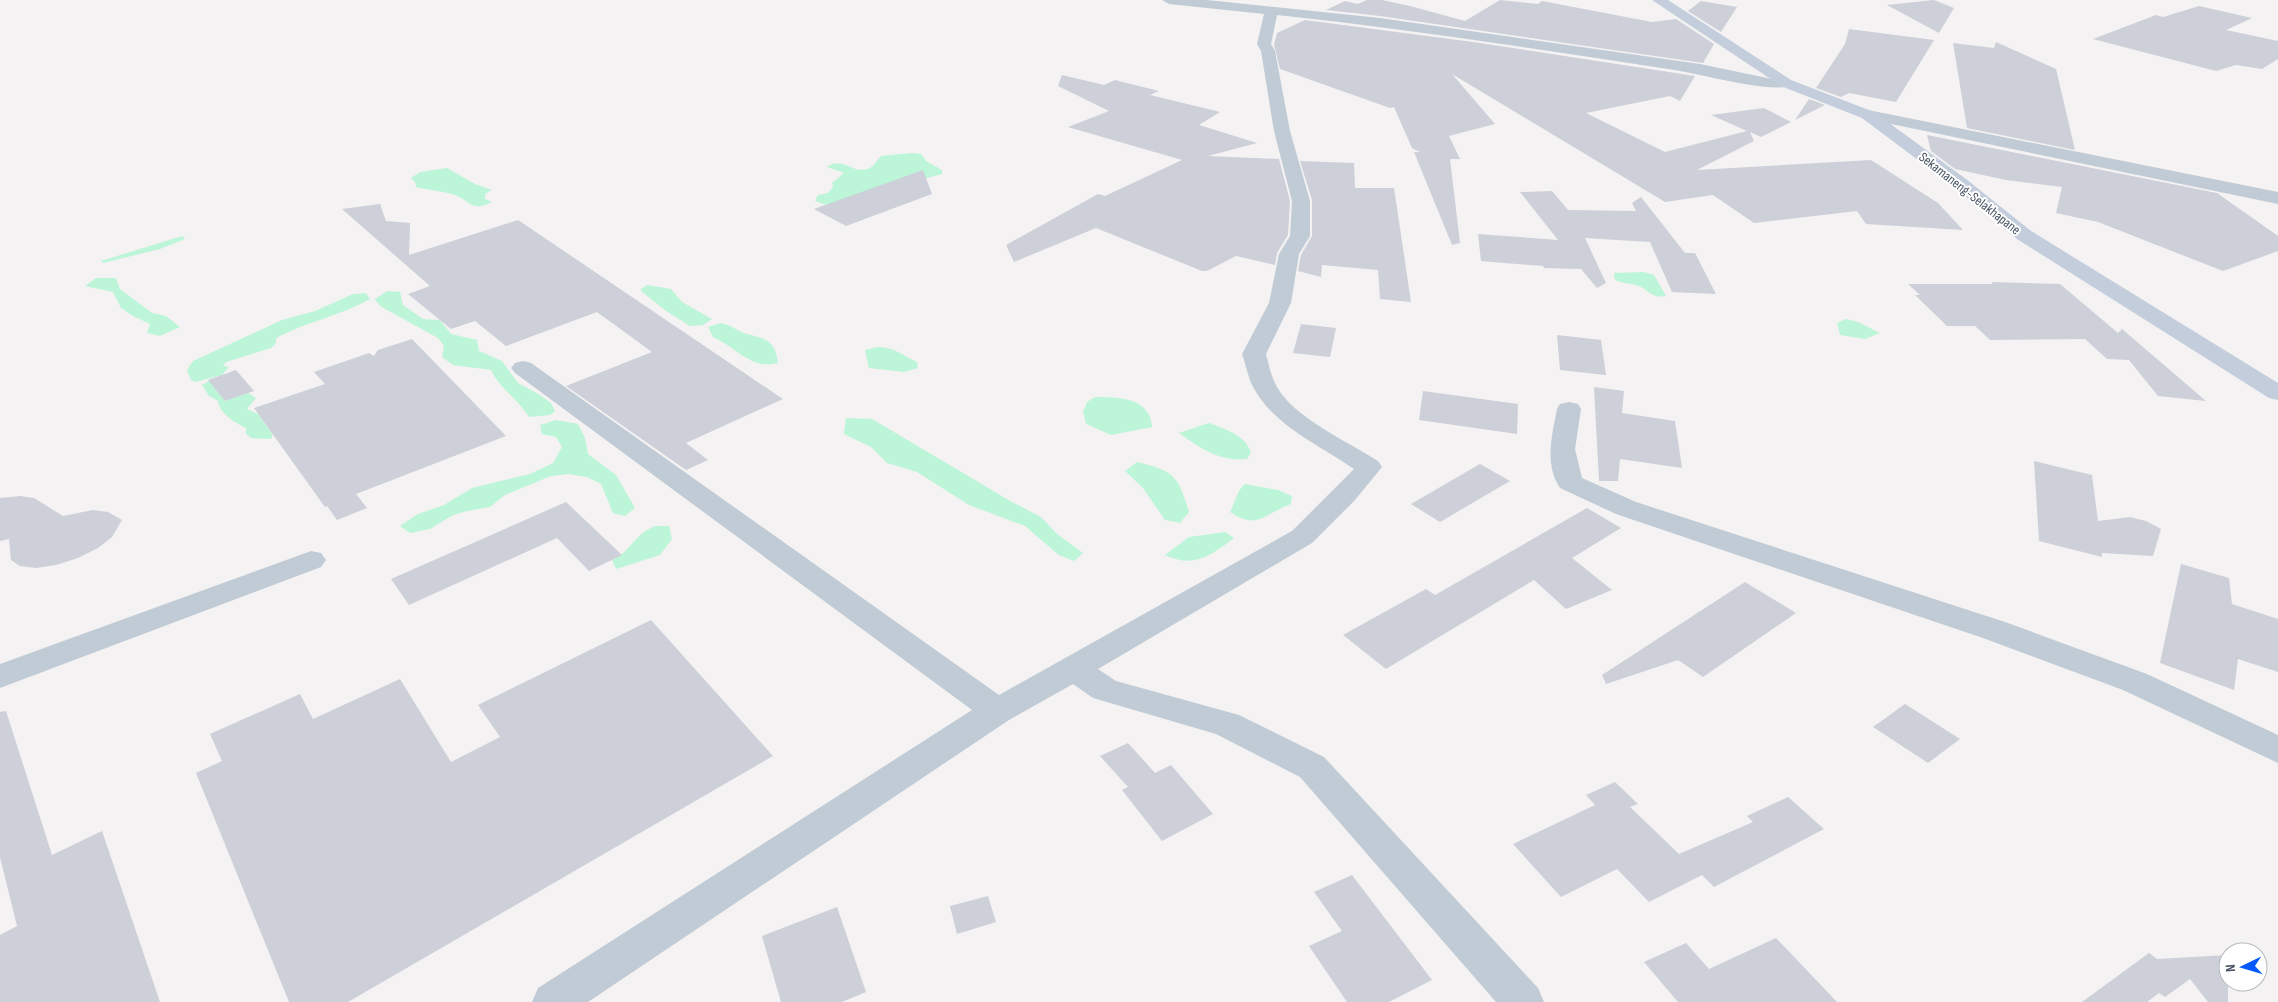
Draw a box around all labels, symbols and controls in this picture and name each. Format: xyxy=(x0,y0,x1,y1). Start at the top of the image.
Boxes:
street label: Sekamaneng-Selakhapane xyxy=(1915,148,2024,238)
north arrow xyxy=(2218,942,2268,992)
text: N xyxy=(2222,964,2239,973)

